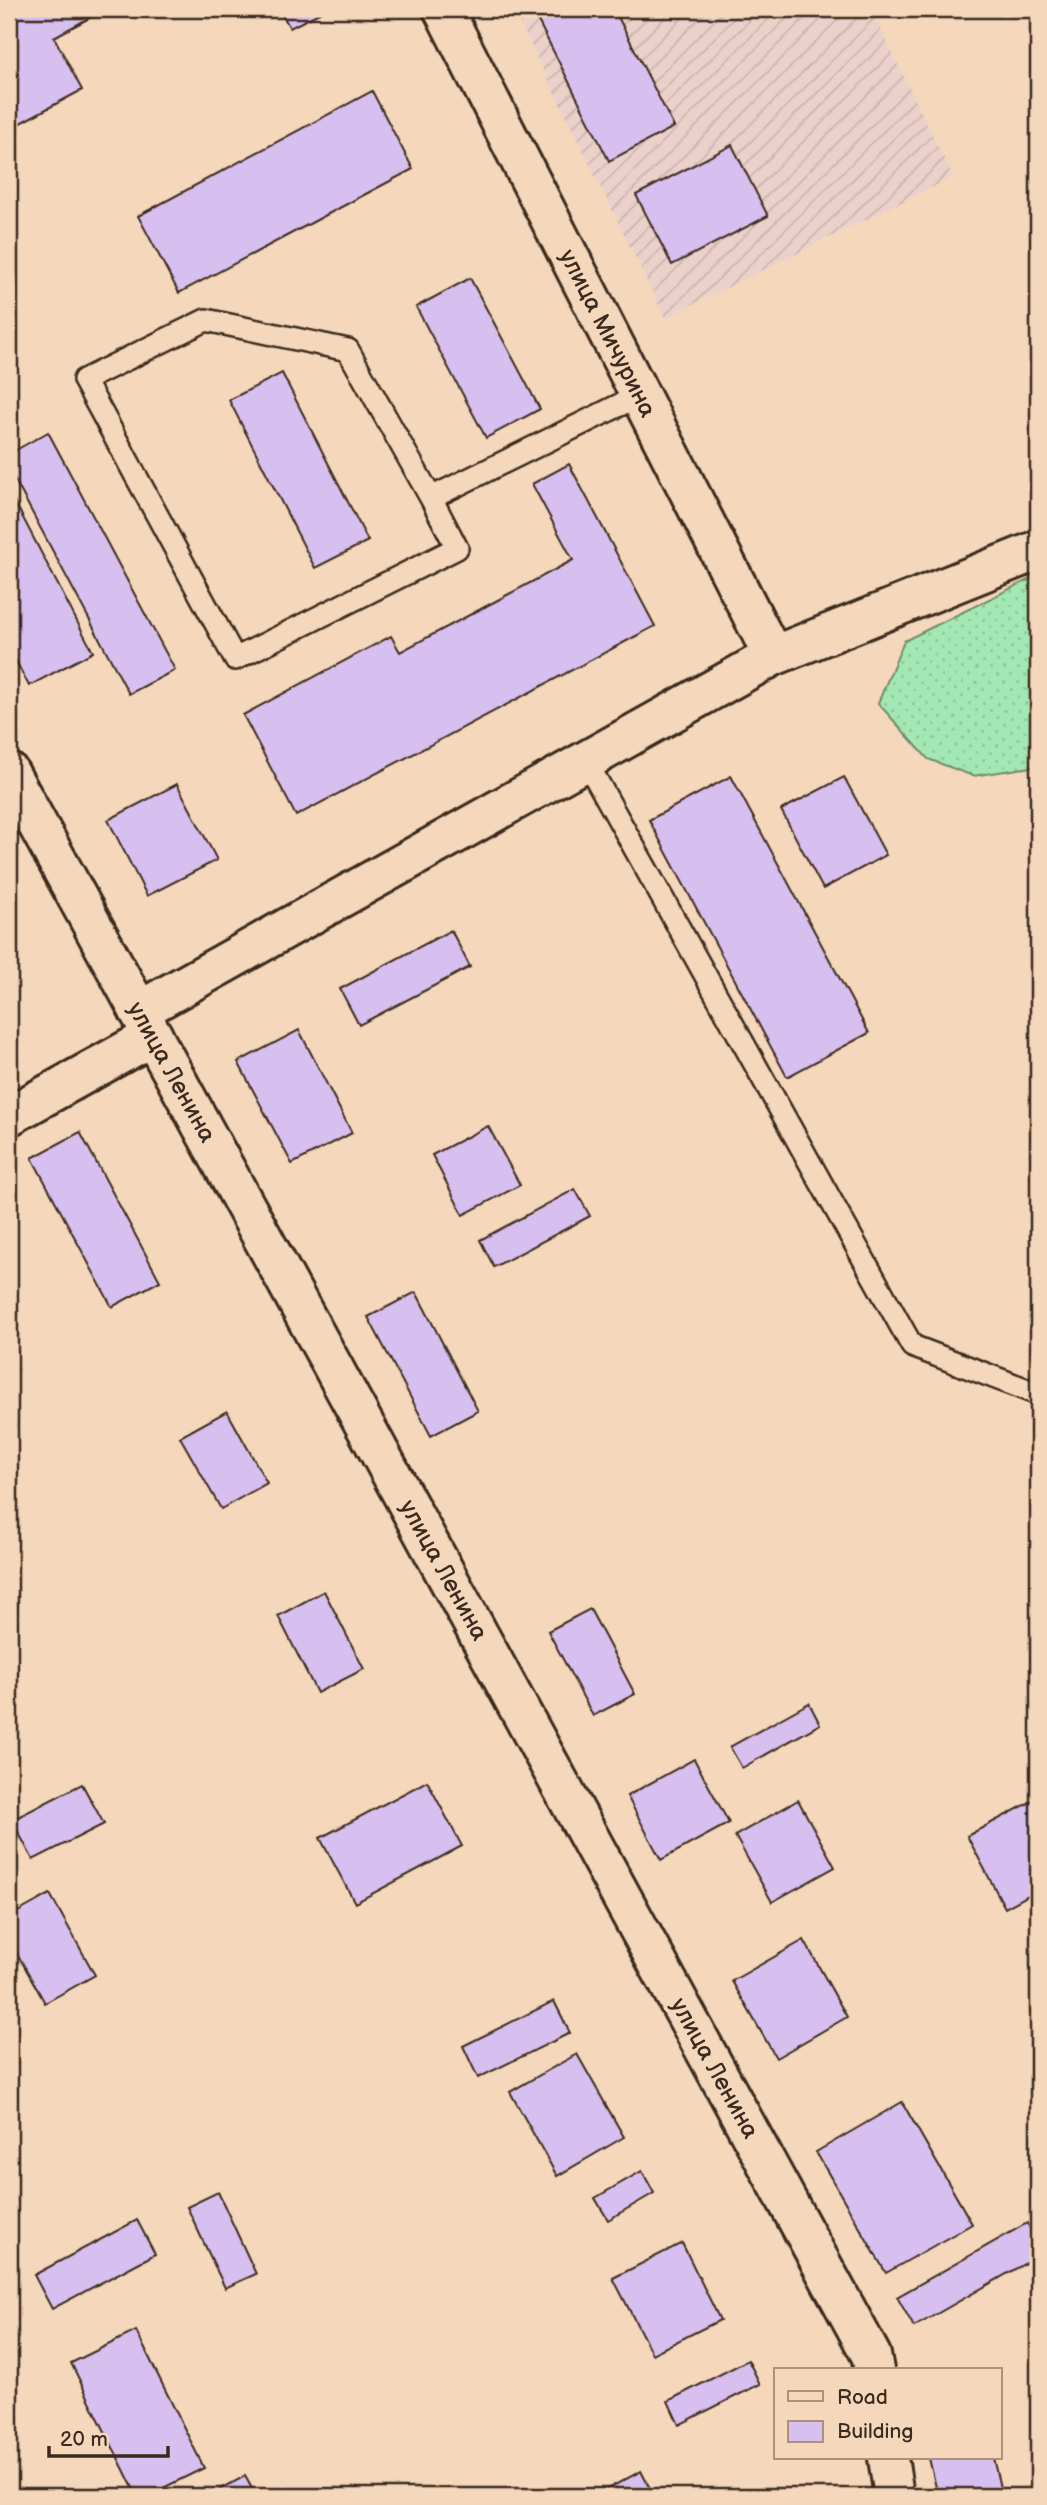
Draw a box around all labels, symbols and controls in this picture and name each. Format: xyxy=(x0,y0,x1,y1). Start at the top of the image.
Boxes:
street label: улица Мичурина xyxy=(553,244,662,422)
street label: улица Ленина xyxy=(121,997,222,1148)
street label: улица Ленина xyxy=(393,1495,494,1646)
street label: улица Ленина xyxy=(664,1993,765,2144)
legend xyxy=(774,2368,1002,2460)
text: Road xyxy=(837,2385,888,2410)
scale bar xyxy=(49,2414,168,2458)
text: Building xyxy=(837,2419,913,2444)
text: 20 m xyxy=(60,2427,108,2452)

